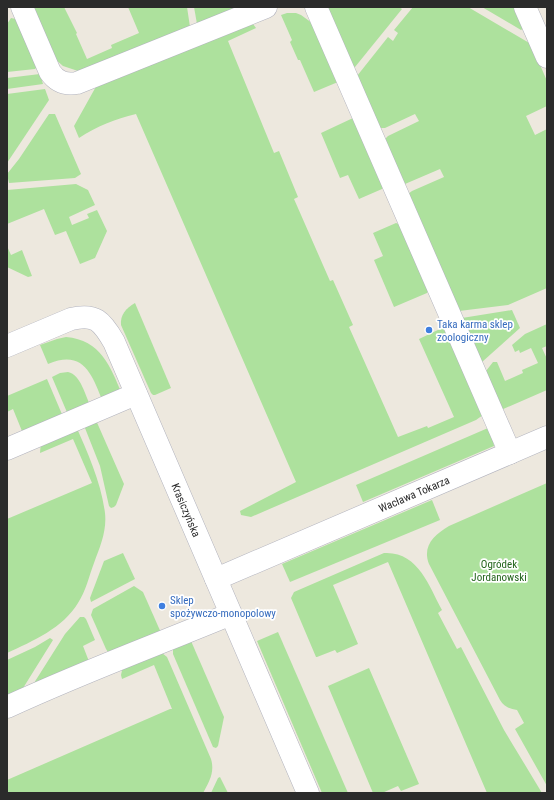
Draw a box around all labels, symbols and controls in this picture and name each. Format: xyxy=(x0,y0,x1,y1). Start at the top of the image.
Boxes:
place label: Taka karma sklep zoologiczny xyxy=(437,318,513,344)
marker: Taka karma sklep zoologiczny xyxy=(424,325,434,335)
street label: Wacława Tokarza xyxy=(377,474,452,515)
street label: Krasiczyńska xyxy=(168,481,203,539)
park label: Ogródek Jordanowski xyxy=(471,558,527,584)
place label: Sklep spożywczo-monopolowy xyxy=(170,594,276,620)
marker: Sklep spożywczo-monopolowy xyxy=(157,601,167,611)

